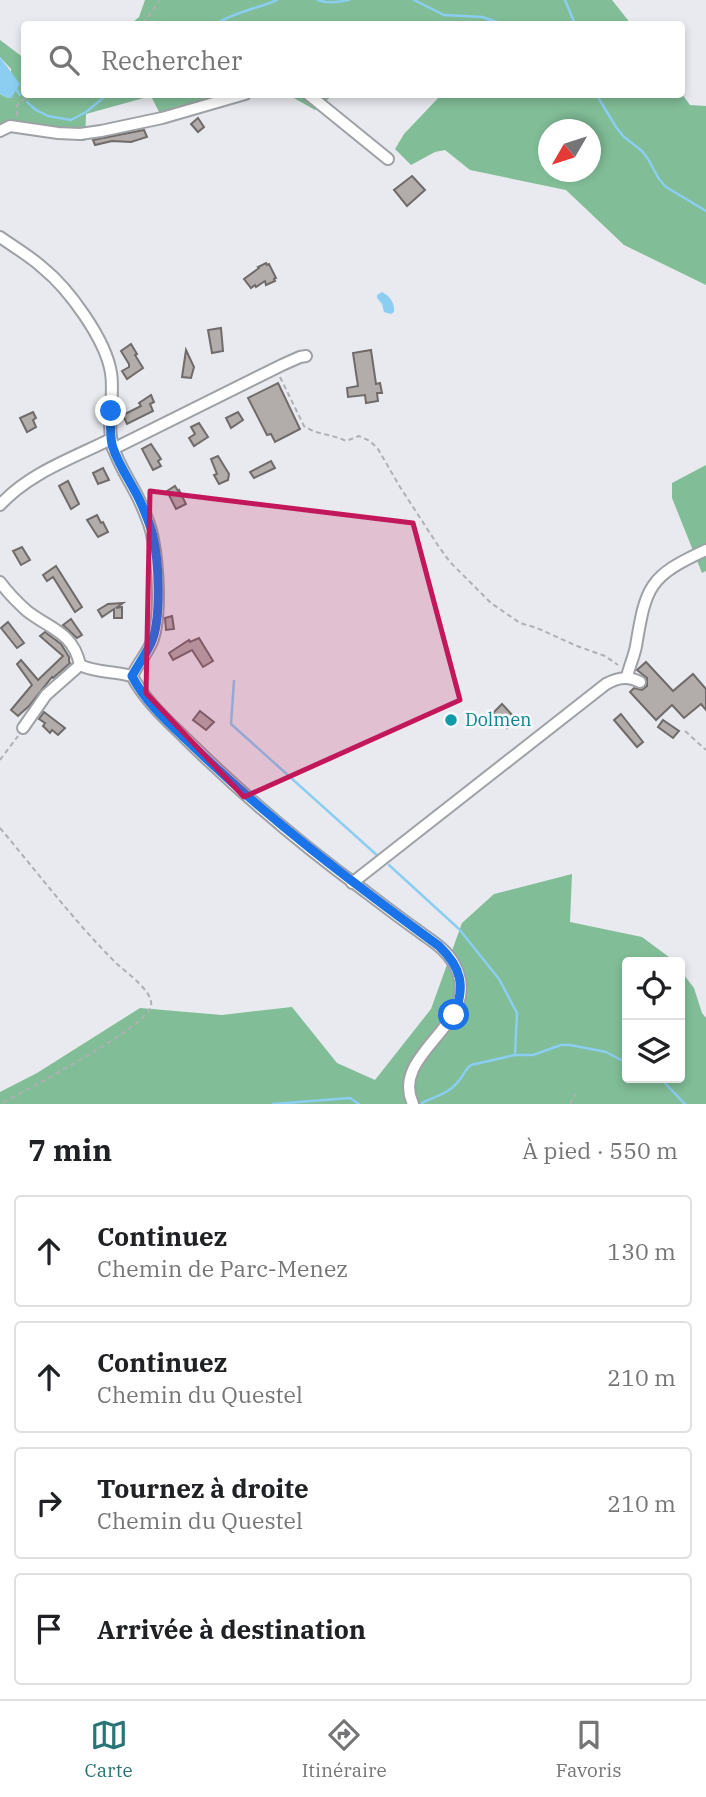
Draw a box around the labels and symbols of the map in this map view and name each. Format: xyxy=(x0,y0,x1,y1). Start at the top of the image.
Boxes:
north arrow xyxy=(538,119,601,182)
route end xyxy=(95,395,126,426)
place label: Dolmen xyxy=(465,708,532,731)
marker: Dolmen xyxy=(443,712,459,728)
route start xyxy=(438,999,469,1030)

